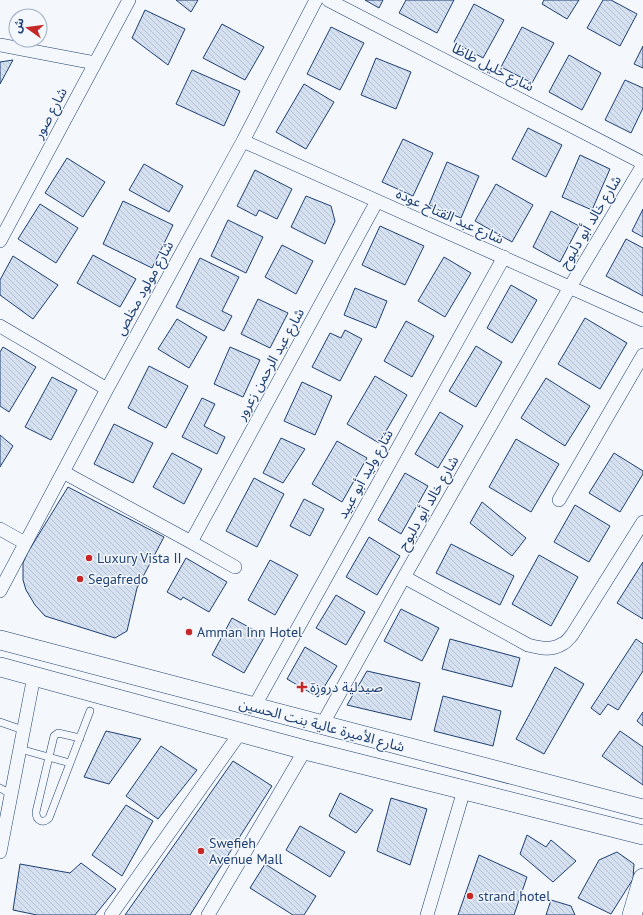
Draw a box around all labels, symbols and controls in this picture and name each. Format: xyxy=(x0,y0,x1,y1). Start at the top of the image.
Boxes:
north arrow xyxy=(8,8,48,48)
text: ش xyxy=(10,17,27,35)
street label: شارع خليل ظاظا xyxy=(448,39,537,97)
street label: شارع صور xyxy=(29,84,73,144)
street label: شارع خالد أبو دلبوح xyxy=(555,172,627,273)
street label: شارع عبد الفتاح عودة xyxy=(393,184,507,250)
street label: شارع مولود مخلص xyxy=(111,238,179,339)
street label: شارع عبد الرحمن زعرور xyxy=(231,305,310,425)
street label: شارع وليد أبو عبيد xyxy=(333,426,399,523)
street label: شارع خالد أبو دلبوح xyxy=(394,452,464,555)
place label: Luxury Vista II xyxy=(97,549,182,567)
marker: Luxury Vista II xyxy=(84,553,94,563)
place label: Segafredo xyxy=(88,570,148,588)
marker: Segafredo xyxy=(75,574,85,584)
place label: Amman Inn Hotel xyxy=(197,623,302,641)
marker: Amman Inn Hotel xyxy=(184,627,194,637)
place label: صيدلية دروزة xyxy=(310,678,383,696)
marker: صيدلية دروزة xyxy=(297,682,307,692)
street label: شارع الأميرة عالية بنت الحسين xyxy=(237,694,407,758)
place label: Swefieh Avenue Mall xyxy=(209,834,283,868)
marker: Swefieh Avenue Mall xyxy=(196,846,206,856)
place label: strand hotel xyxy=(478,887,550,905)
marker: strand hotel xyxy=(465,891,475,901)

